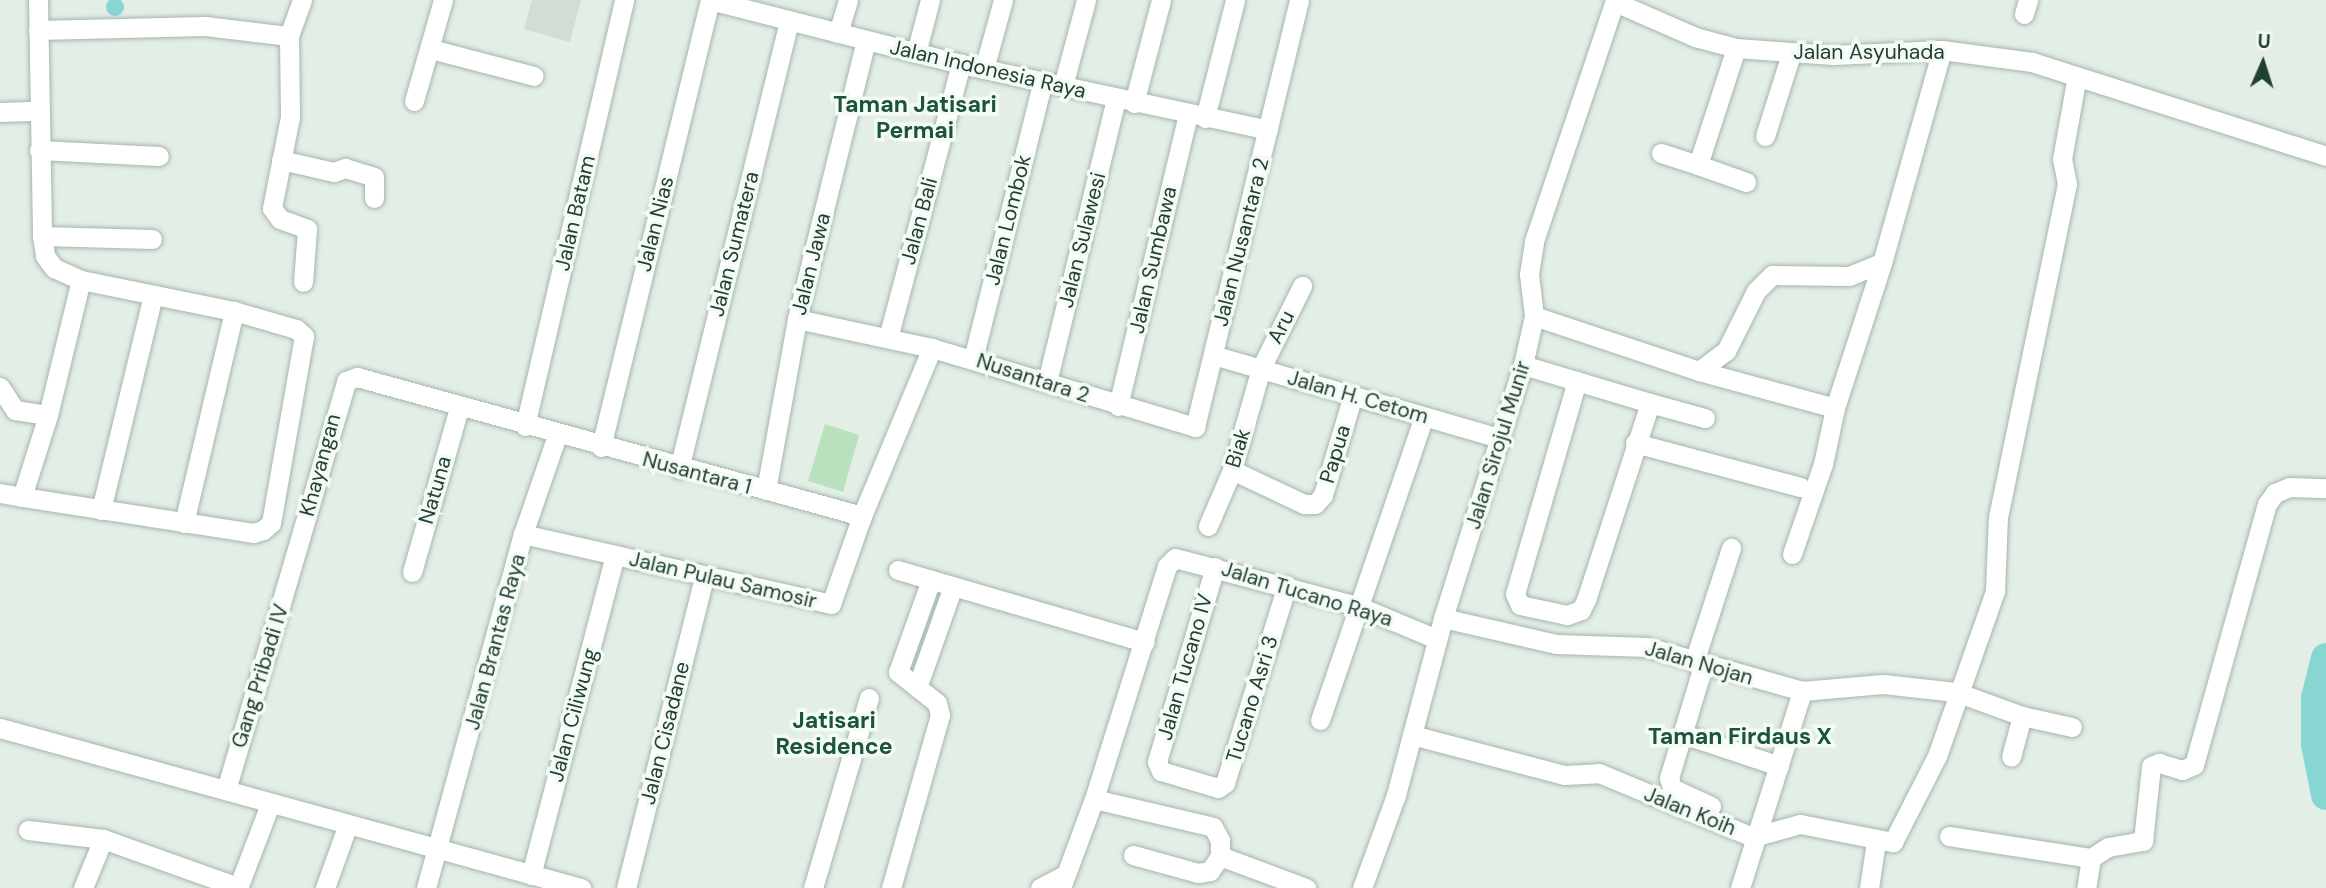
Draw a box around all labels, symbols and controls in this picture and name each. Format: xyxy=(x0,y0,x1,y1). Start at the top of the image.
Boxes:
north arrow xyxy=(2228,28,2298,98)
text: U xyxy=(2257,29,2271,54)
street label: Jalan Indonesia Raya xyxy=(887,34,1089,104)
street label: Jalan Asyuhada xyxy=(1793,39,1945,65)
district label: Taman Jatisari Permai xyxy=(833,90,997,144)
street label: Jalan Lombok xyxy=(980,152,1036,288)
street label: Jalan Batam xyxy=(549,153,601,273)
street label: Jalan Nusantara 2 xyxy=(1208,155,1274,329)
street label: Jalan Sumatera xyxy=(704,169,764,319)
street label: Jalan Sulawesi xyxy=(1053,170,1111,310)
street label: Jalan Nias xyxy=(631,174,679,274)
street label: Jalan Bali xyxy=(895,175,943,267)
street label: Jalan Sumbawa xyxy=(1124,184,1182,336)
street label: Jalan Jawa xyxy=(786,210,836,318)
street label: Aru xyxy=(1262,306,1300,348)
street label: Nusantara 2 xyxy=(973,348,1093,408)
street label: Jalan Sirojul Munir xyxy=(1460,358,1536,532)
street label: Jalan H. Cetom xyxy=(1285,365,1431,429)
street label: Khayangan xyxy=(294,411,346,519)
street label: Papua xyxy=(1314,422,1356,486)
street label: Biak xyxy=(1220,425,1256,471)
street label: Nusantara 1 xyxy=(640,446,754,500)
street label: Natuna xyxy=(413,453,457,527)
street label: Jalan Pulau Samosir xyxy=(627,546,819,614)
street label: Jalan Brantas Raya xyxy=(459,551,531,733)
street label: Jalan Tucano Raya xyxy=(1218,556,1396,632)
street label: Jalan Tucano IV xyxy=(1152,591,1218,743)
street label: Gang Pribadi IV xyxy=(226,601,294,751)
street label: Tucano Asri 3 xyxy=(1221,632,1283,766)
street label: Jalan Nojan xyxy=(1642,636,1756,690)
street label: Jalan Ciliwung xyxy=(543,645,603,785)
street label: Jalan Cisadane xyxy=(635,659,695,807)
district label: Jatisari Residence xyxy=(775,706,893,760)
district label: Taman Firdaus X xyxy=(1648,722,1832,750)
street label: Jalan Koih xyxy=(1640,781,1740,841)

